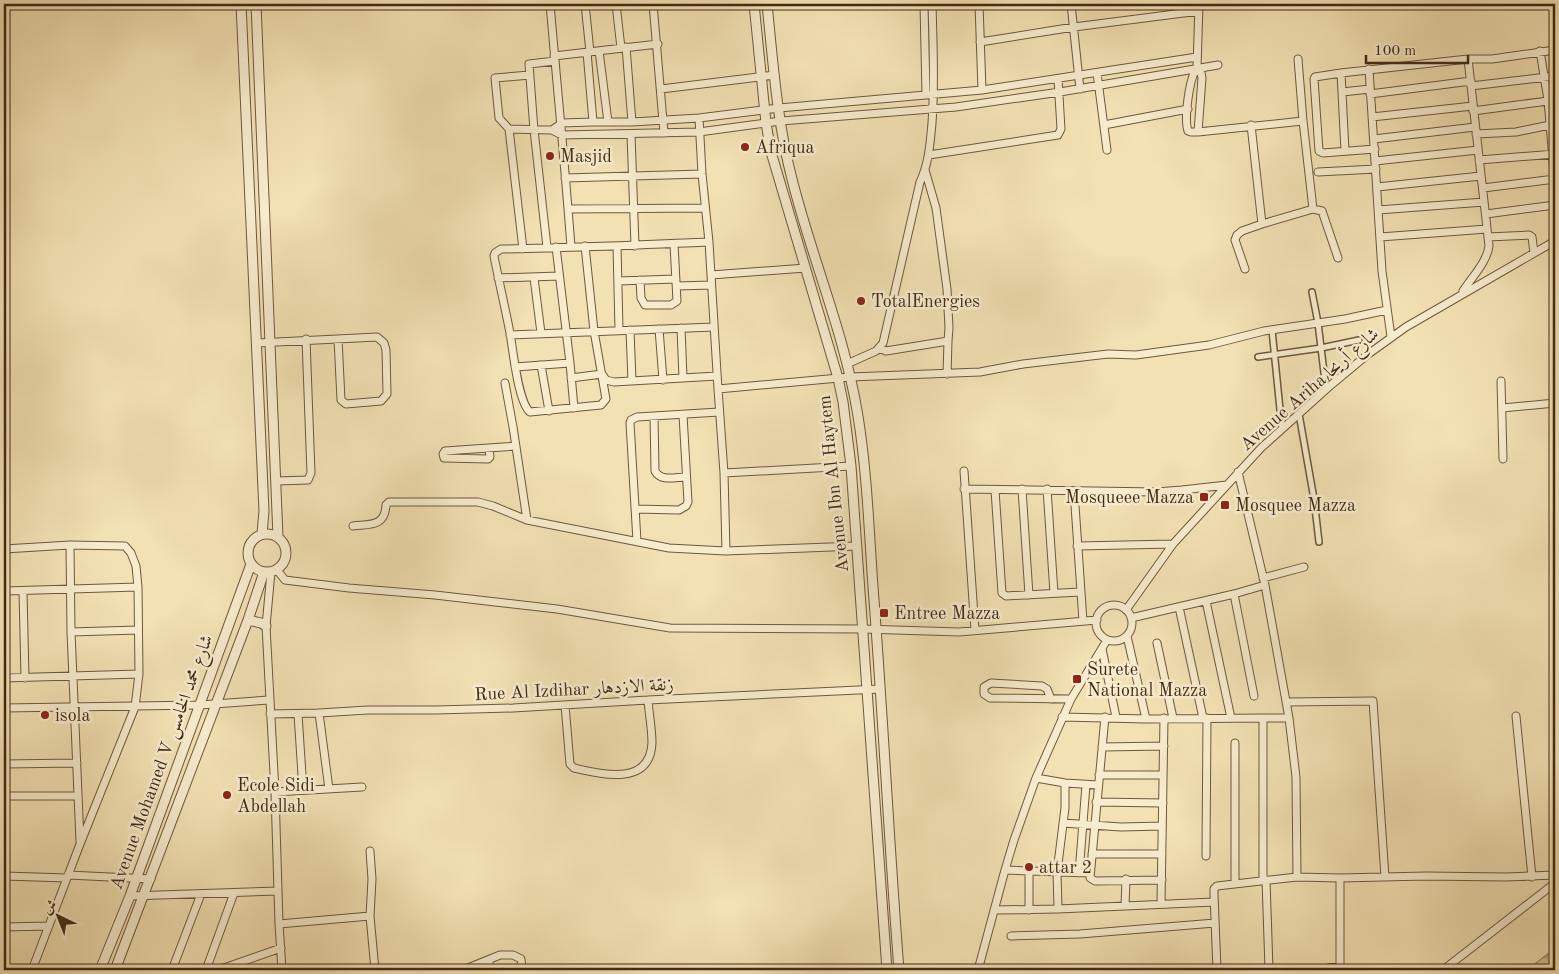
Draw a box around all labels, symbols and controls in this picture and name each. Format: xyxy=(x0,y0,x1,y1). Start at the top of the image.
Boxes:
scale bar xyxy=(1366,32,1469,64)
text: 100 m xyxy=(1374,44,1416,59)
place label: Afriqua xyxy=(755,139,815,157)
marker: Afriqua xyxy=(739,141,751,153)
place label: Masjid xyxy=(560,148,612,166)
marker: Masjid xyxy=(544,150,556,162)
place label: TotalEnergies xyxy=(871,293,980,311)
marker: TotalEnergies xyxy=(855,295,867,307)
street label: Avenue Ariha شارع أريحا xyxy=(1234,321,1386,458)
street label: Avenue Ibn Al Haytem xyxy=(816,394,852,573)
place label: Mosqueee Mazza xyxy=(1065,489,1194,507)
marker: Mosqueee Mazza xyxy=(1198,491,1210,503)
place label: Mosquee Mazza xyxy=(1235,497,1356,515)
marker: Mosquee Mazza xyxy=(1219,499,1231,511)
place label: Entree Mazza xyxy=(894,605,1000,623)
marker: Entree Mazza xyxy=(878,607,890,619)
street label: Avenue Mohamed V شارع محمد الخامس xyxy=(107,633,221,894)
place label: Surete National Mazza xyxy=(1087,661,1207,700)
marker: Surete National Mazza xyxy=(1071,673,1083,685)
street label: Rue Al Izdihar زنقة الازدهار xyxy=(474,676,674,705)
place label: isola xyxy=(55,707,90,725)
marker: isola xyxy=(39,709,51,721)
place label: Ecole Sidi Abdellah xyxy=(237,777,315,816)
marker: Ecole Sidi Abdellah xyxy=(221,789,233,801)
place label: attar 2 xyxy=(1039,859,1092,877)
marker: attar 2 xyxy=(1023,861,1035,873)
north arrow xyxy=(32,892,82,942)
text: ش xyxy=(40,897,60,917)

